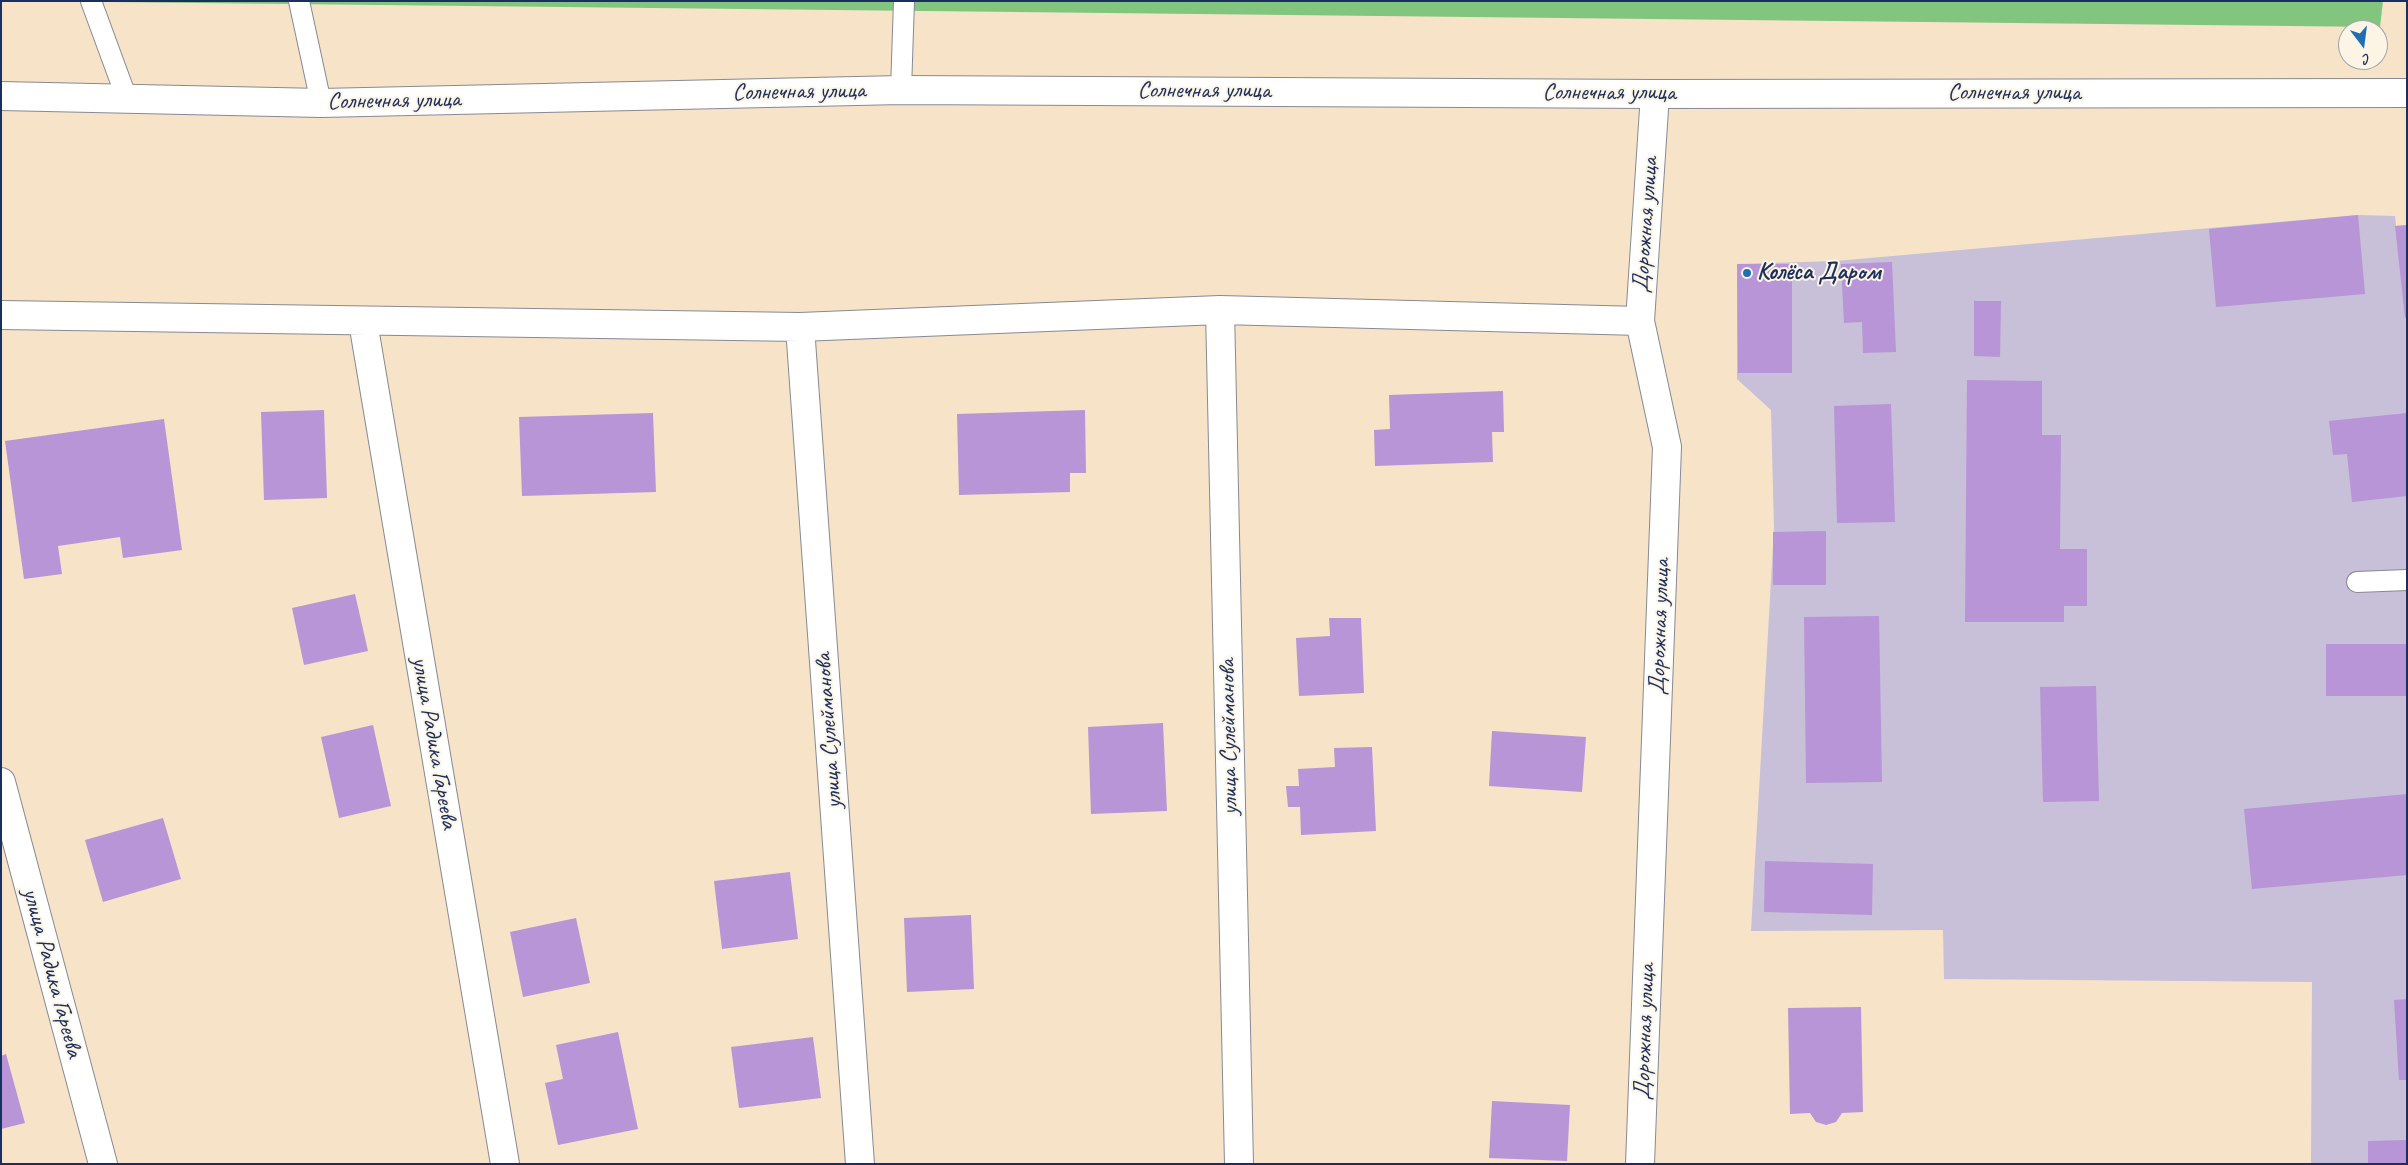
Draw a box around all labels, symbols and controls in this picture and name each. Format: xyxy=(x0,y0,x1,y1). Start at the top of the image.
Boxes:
north arrow xyxy=(2338,20,2388,70)
text: С xyxy=(2361,50,2372,68)
street label: Солнечная улица xyxy=(732,76,866,108)
street label: Солнечная улица xyxy=(1137,77,1271,105)
street label: Солнечная улица xyxy=(1542,79,1676,107)
street label: Солнечная улица xyxy=(1947,79,2081,107)
street label: Солнечная улица xyxy=(327,85,461,117)
street label: Дорожная улица xyxy=(1627,156,1665,294)
place label: Колёса Даром xyxy=(1757,259,1881,287)
marker: Колёса Даром xyxy=(1741,267,1753,279)
street label: Дорожная улица xyxy=(1643,559,1677,695)
street label: улица Сулейманова xyxy=(809,652,849,810)
street label: улица Радика Гареева xyxy=(405,655,463,831)
street label: улица Сулейманова xyxy=(1213,659,1245,815)
street label: улица Радика Гареева xyxy=(16,885,88,1061)
street label: Дорожная улица xyxy=(1628,964,1662,1100)

